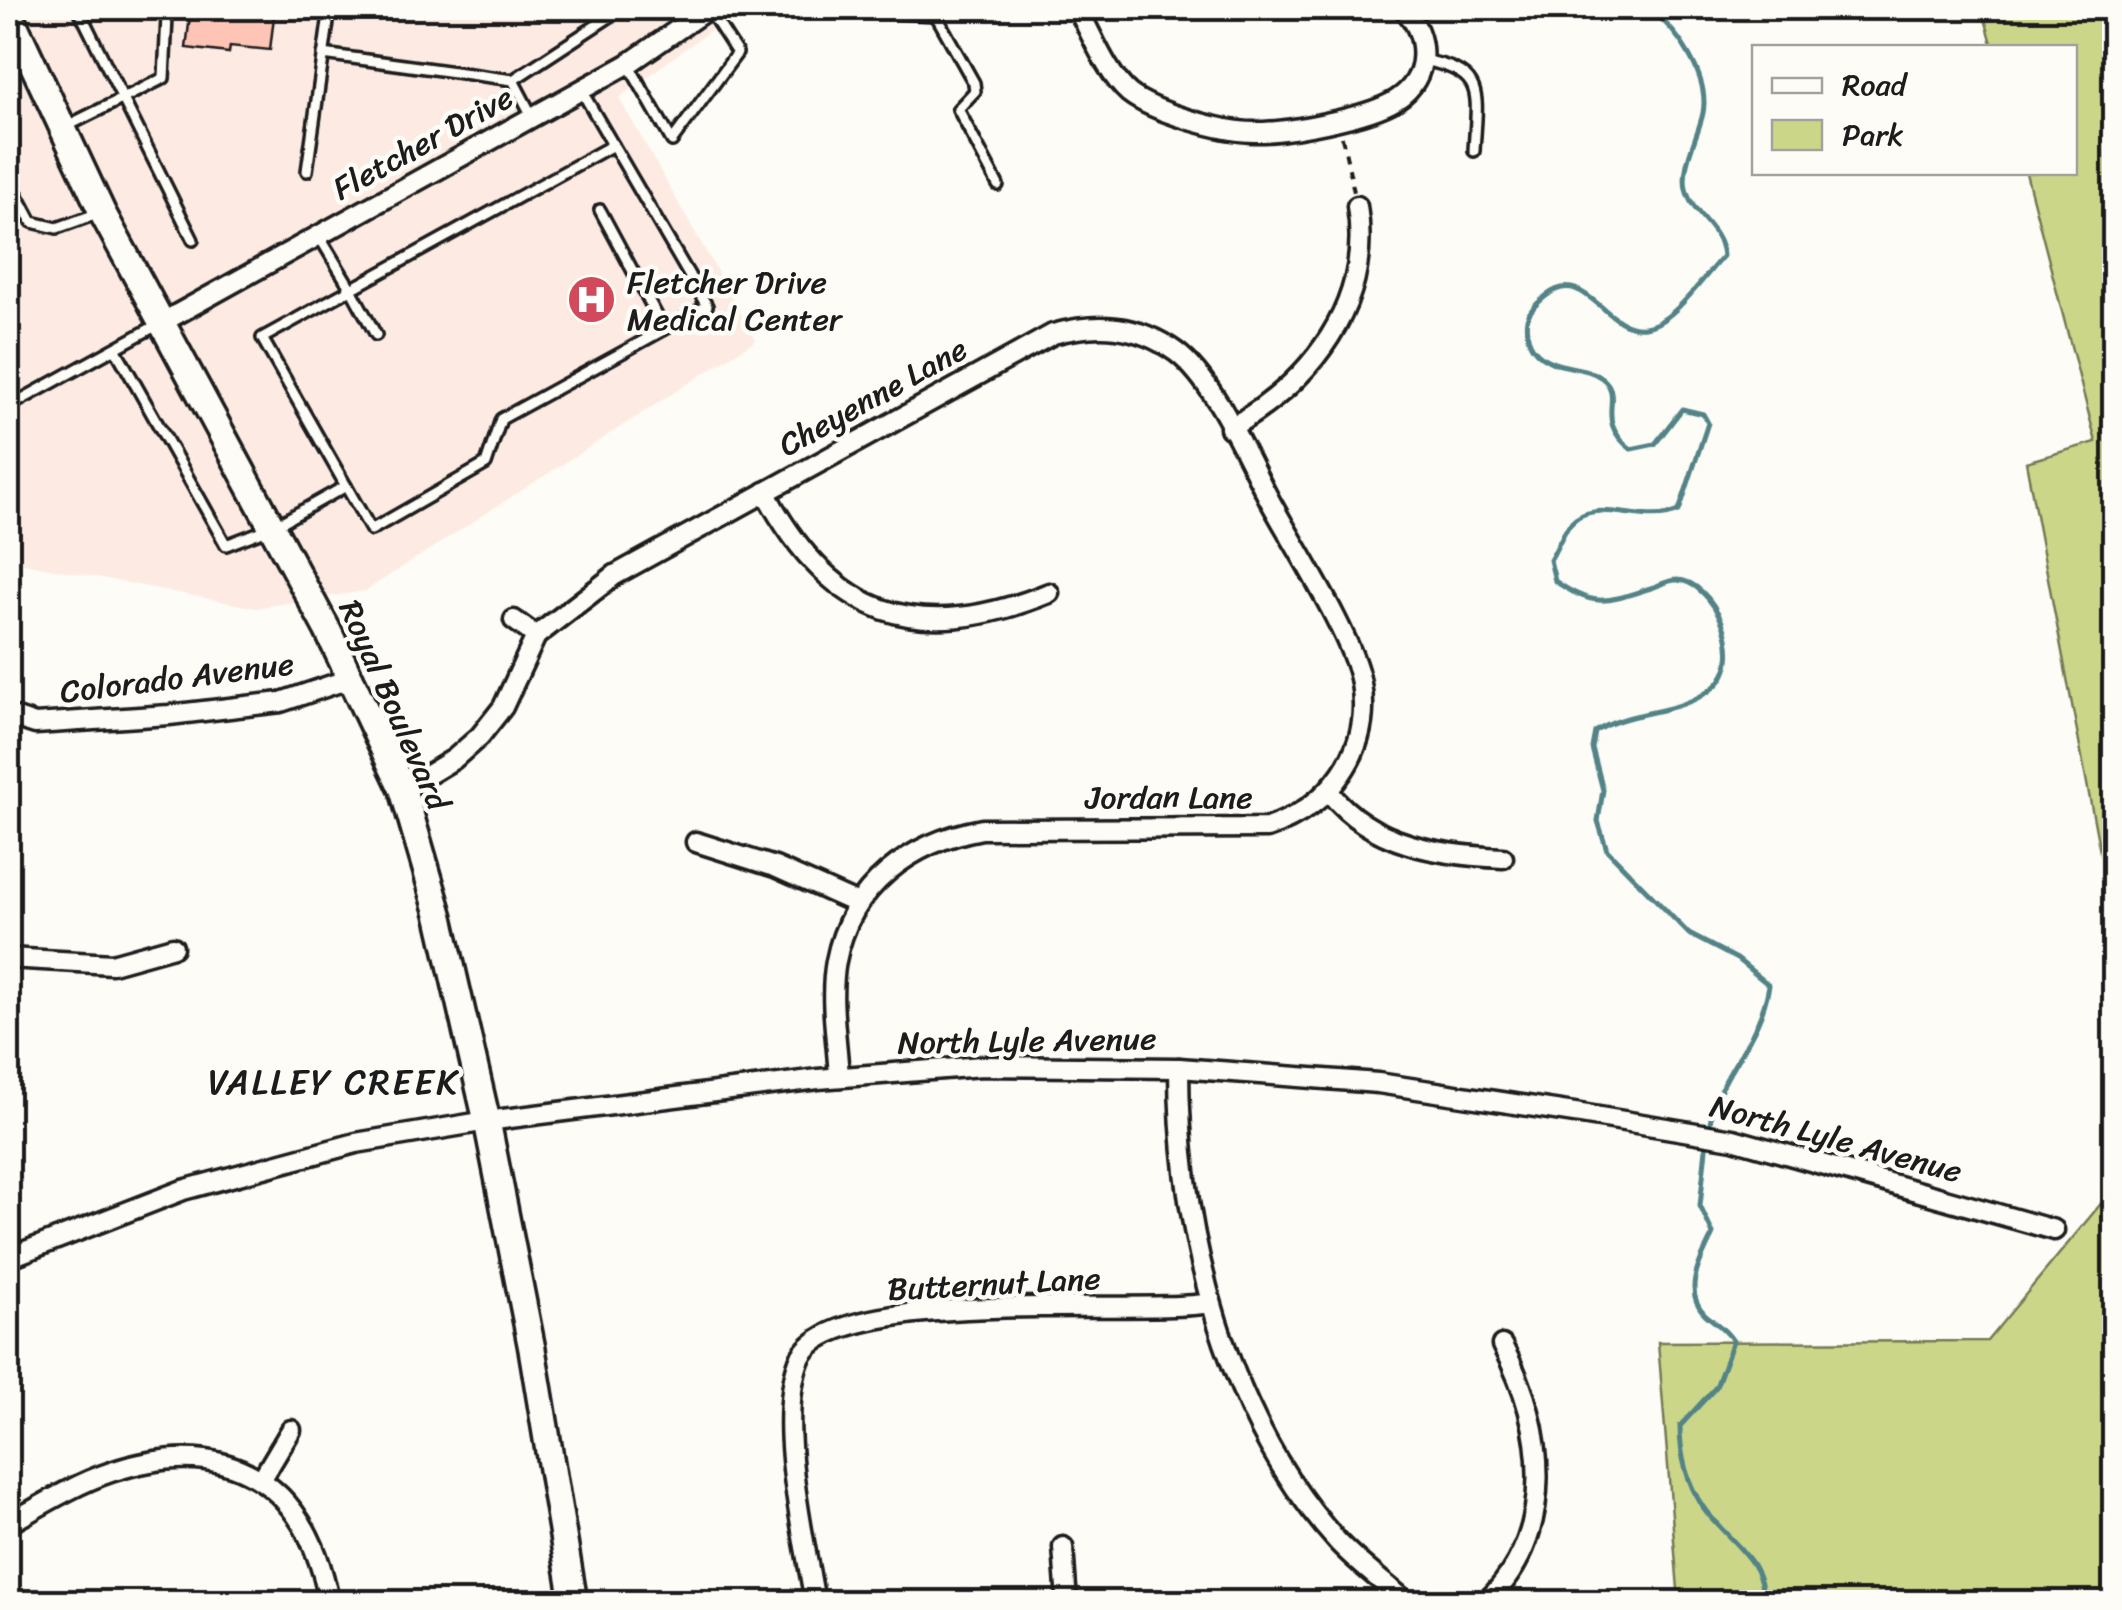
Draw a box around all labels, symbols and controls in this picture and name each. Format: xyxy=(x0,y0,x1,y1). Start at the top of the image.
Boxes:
legend xyxy=(1752,45,2077,175)
text: Road xyxy=(1842,58,1909,112)
street label: Fletcher Drive xyxy=(322,70,524,216)
text: Park xyxy=(1842,108,1904,162)
place label: Fletcher Drive Medical Center xyxy=(627,254,844,348)
hospital icon: Fletcher Drive Medical Center xyxy=(566,274,618,326)
street label: Cheyenne Lane xyxy=(768,321,978,473)
street label: Royal Boulevard xyxy=(322,590,467,822)
street label: Colorado Avenue xyxy=(57,635,297,721)
street label: Jordan Lane xyxy=(1084,769,1253,826)
street label: North Lyle Avenue xyxy=(897,1010,1157,1072)
district label: VALLEY CREEK xyxy=(208,1051,460,1113)
street label: North Lyle Avenue xyxy=(1703,1078,1969,1200)
street label: Butternut Lane xyxy=(886,1250,1102,1318)

